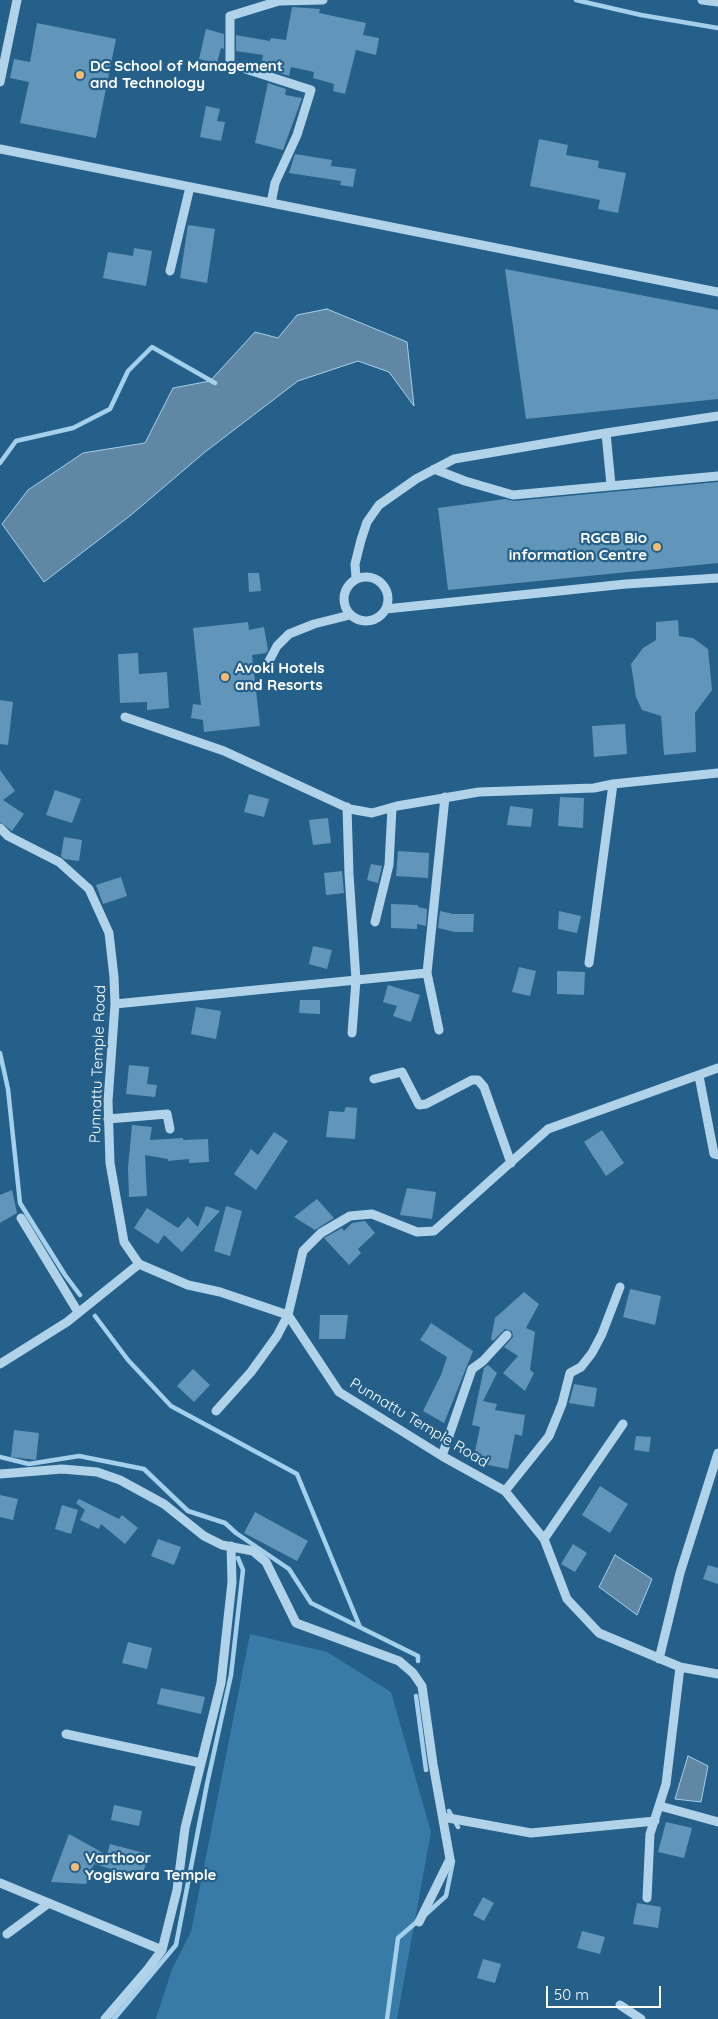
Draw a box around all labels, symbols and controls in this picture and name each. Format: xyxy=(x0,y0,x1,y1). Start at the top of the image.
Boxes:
place label: DC School of Management and Technology xyxy=(90,57,283,92)
marker: DC School of Management and Technology xyxy=(74,69,86,81)
place label: RGCB Bio information Centre xyxy=(509,529,647,564)
marker: RGCB Bio information Centre xyxy=(651,541,663,553)
place label: Avoki Hotels and Resorts xyxy=(235,659,324,694)
marker: Avoki Hotels and Resorts xyxy=(219,671,231,683)
street label: Punnattu Temple Road xyxy=(86,985,110,1143)
street label: Punnattu Temple Road xyxy=(347,1375,491,1471)
place label: Varthoor Yogiswara Temple xyxy=(85,1849,216,1884)
marker: Varthoor Yogiswara Temple xyxy=(69,1861,81,1873)
scale bar xyxy=(548,1976,663,2008)
text: 50 m xyxy=(554,1985,589,2004)

